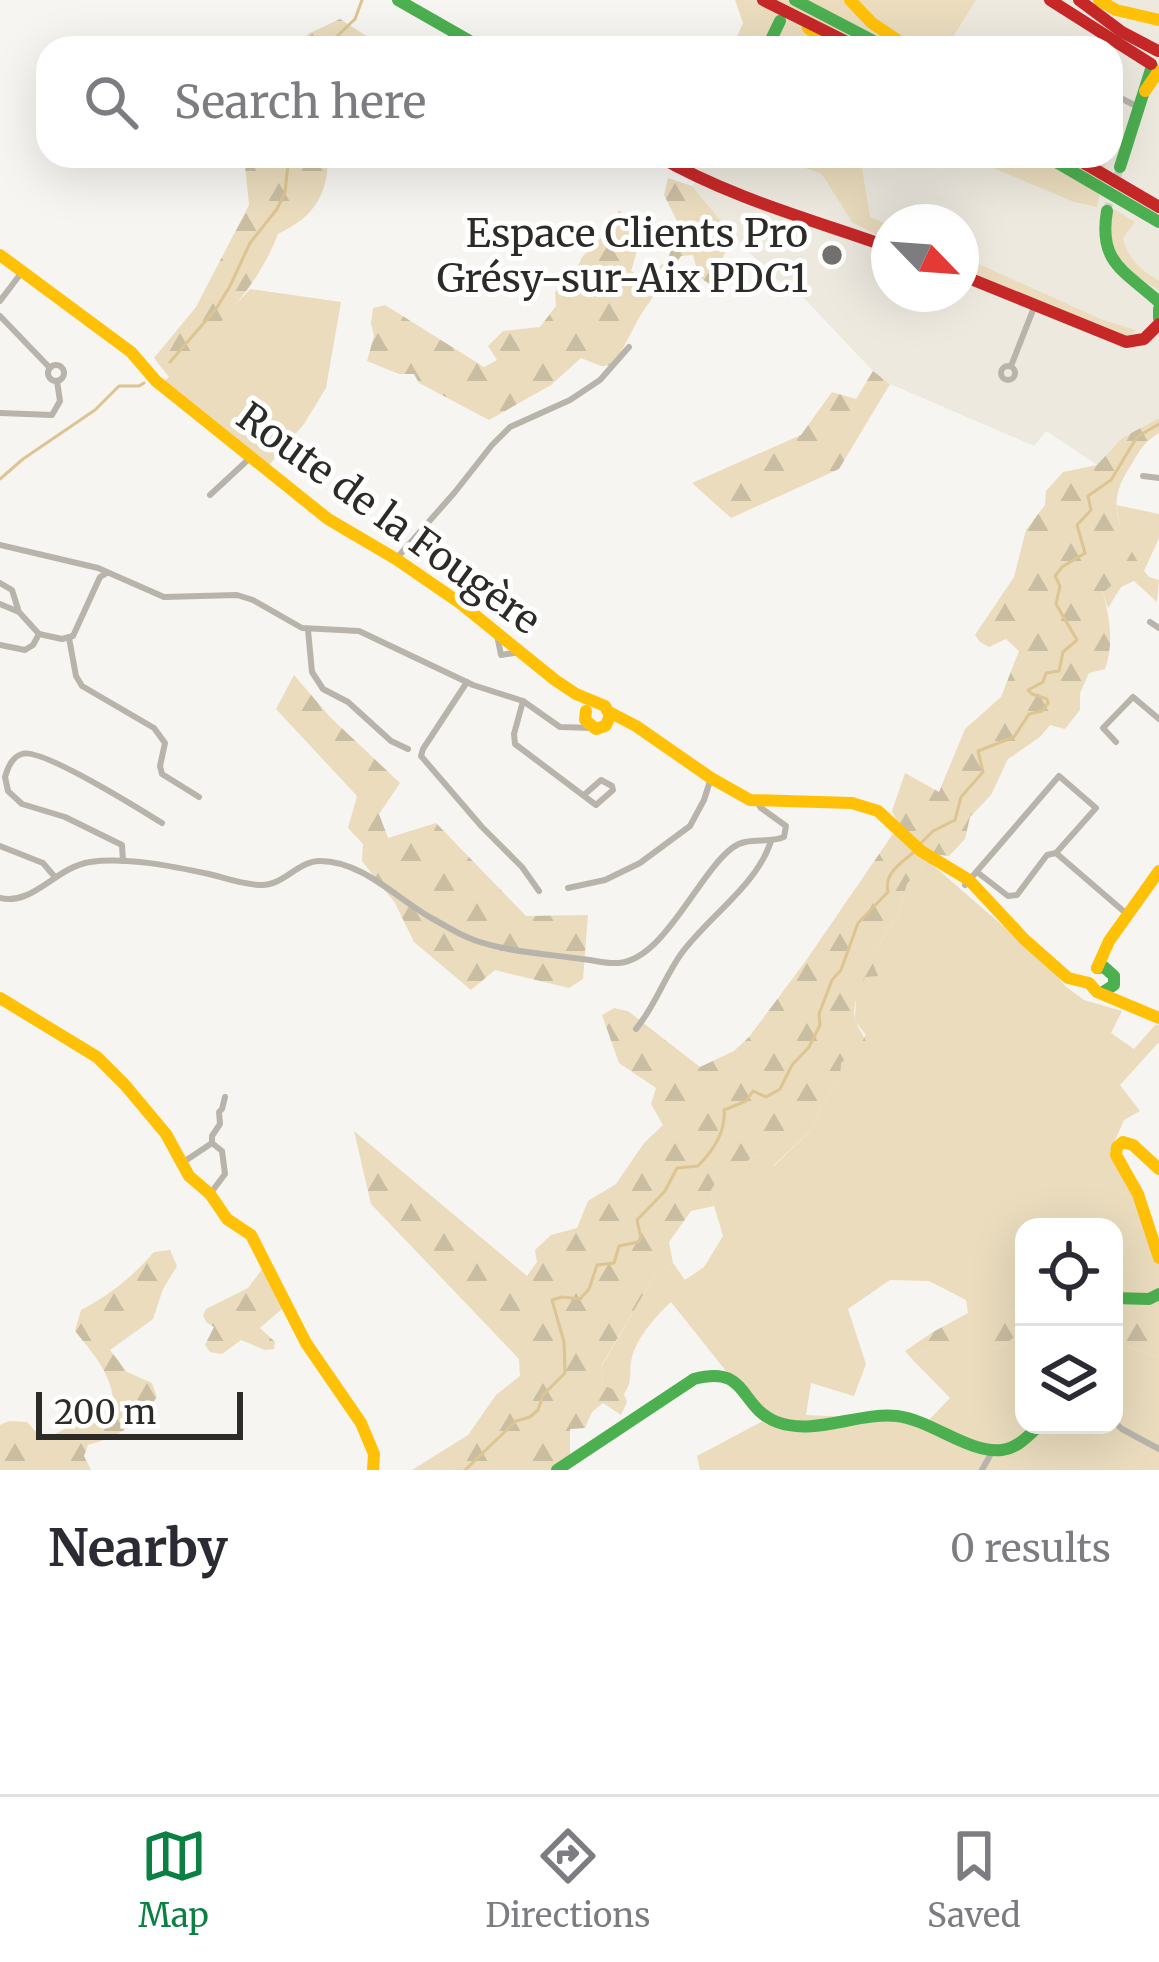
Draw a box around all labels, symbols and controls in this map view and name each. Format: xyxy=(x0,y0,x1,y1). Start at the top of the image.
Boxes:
search box xyxy=(36,36,1123,168)
icon: search xyxy=(78,69,144,135)
text: Search here xyxy=(174,74,426,130)
north arrow xyxy=(871,204,979,312)
place label: Espace Clients Pro Grésy-sur-Aix PDC1 xyxy=(437,209,808,303)
marker: Espace Clients Pro Grésy-sur-Aix PDC1 xyxy=(819,242,845,268)
street label: Route de la Fougère xyxy=(228,392,550,645)
map controls xyxy=(1015,1218,1123,1434)
button: locate xyxy=(1015,1218,1123,1326)
button: layers xyxy=(1015,1326,1123,1434)
scale bar xyxy=(36,1386,243,1439)
text: 200 m xyxy=(54,1392,156,1433)
text: Nearby xyxy=(48,1516,228,1580)
text: 0 results xyxy=(950,1524,1111,1573)
tab: Map xyxy=(138,1823,209,1936)
tab: Directions xyxy=(485,1823,650,1936)
tab: Saved xyxy=(927,1823,1021,1936)

